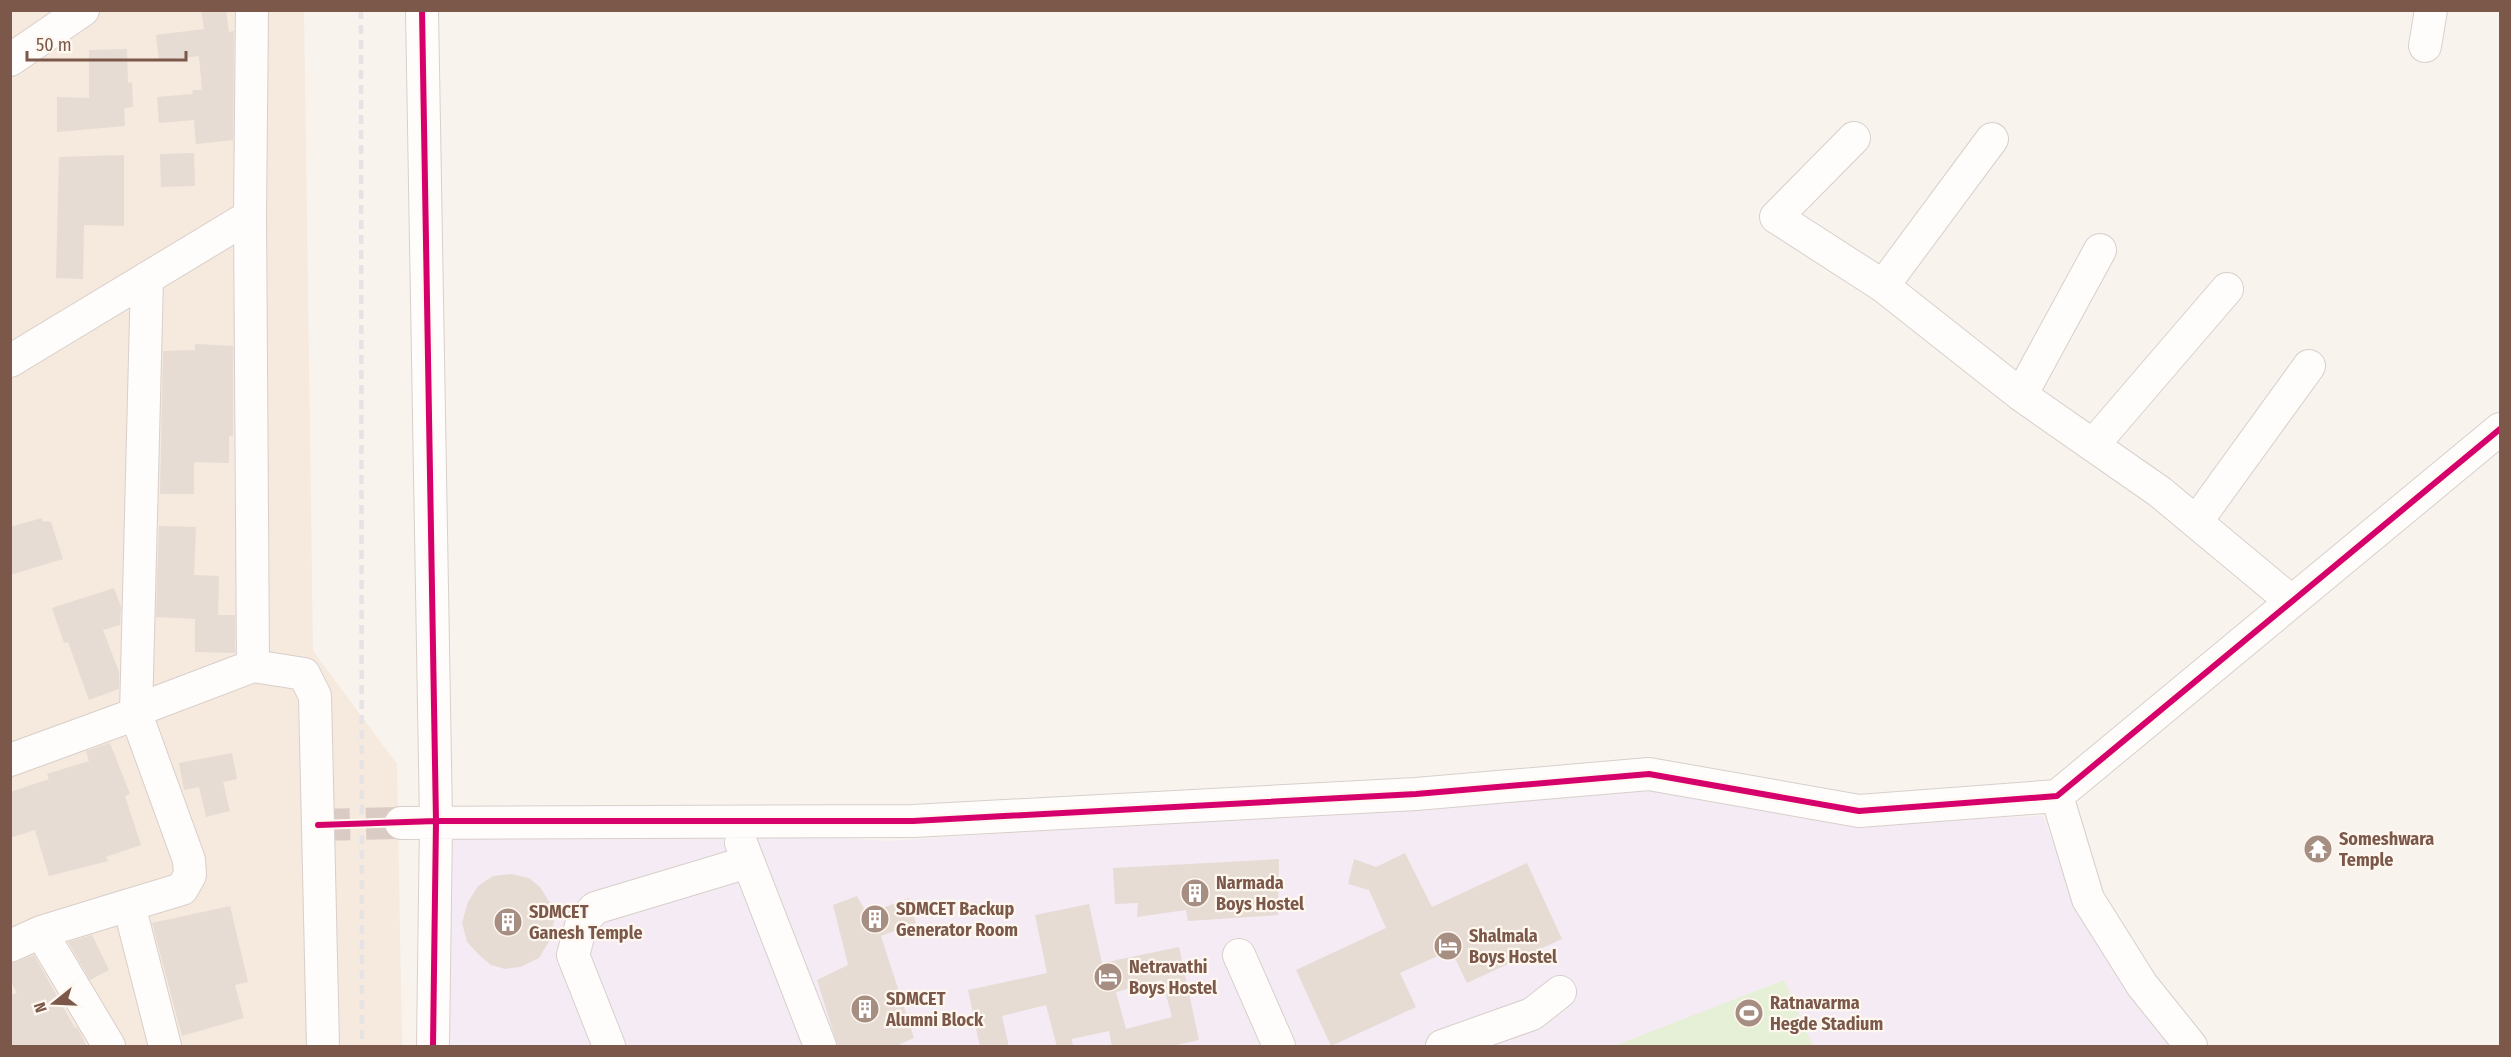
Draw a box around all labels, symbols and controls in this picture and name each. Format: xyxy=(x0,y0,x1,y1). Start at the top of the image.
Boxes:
scale bar xyxy=(27,24,186,62)
text: 50 m xyxy=(36,34,72,56)
place label: Someshwara Temple xyxy=(2339,828,2434,871)
temple icon: Someshwara Temple xyxy=(2302,833,2334,865)
place label: Narmada Boys Hostel xyxy=(1216,872,1304,915)
building icon: Narmada Boys Hostel xyxy=(1179,877,1211,909)
place label: SDMCET Backup Generator Room xyxy=(896,898,1018,941)
place label: SDMCET Ganesh Temple xyxy=(529,901,643,944)
building icon: SDMCET Backup Generator Room xyxy=(859,903,891,935)
building icon: SDMCET Ganesh Temple xyxy=(492,906,524,938)
place label: Shalmala Boys Hostel xyxy=(1469,925,1557,968)
hotel icon: Shalmala Boys Hostel xyxy=(1432,930,1464,962)
place label: Netravathi Boys Hostel xyxy=(1129,956,1217,999)
hotel icon: Netravathi Boys Hostel xyxy=(1092,961,1124,993)
north arrow xyxy=(24,973,84,1033)
place label: SDMCET Alumni Block xyxy=(885,988,984,1031)
place label: Ratnavarma Hegde Stadium xyxy=(1770,992,1883,1035)
building icon: SDMCET Alumni Block xyxy=(849,993,881,1025)
sports icon: Ratnavarma Hegde Stadium xyxy=(1733,997,1765,1029)
text: N xyxy=(30,1000,51,1015)

